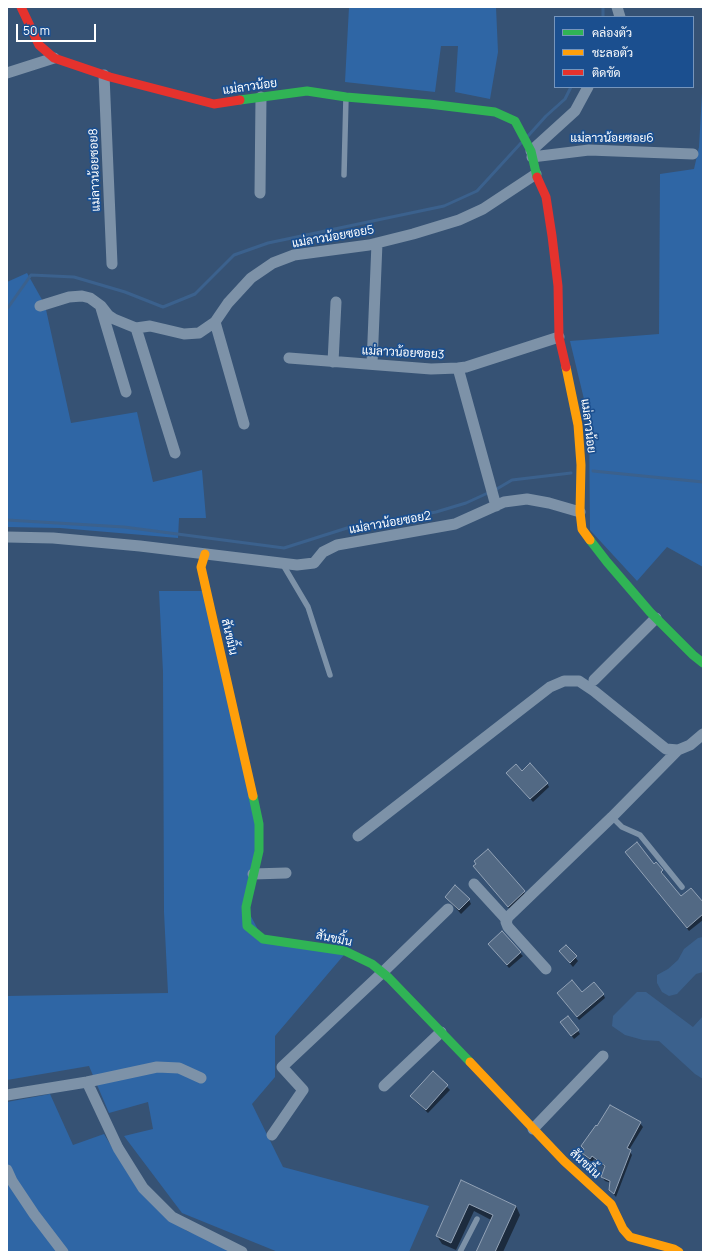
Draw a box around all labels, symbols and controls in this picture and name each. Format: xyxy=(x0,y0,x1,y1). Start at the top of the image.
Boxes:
scale bar xyxy=(18,16,98,42)
legend xyxy=(554,16,694,88)
text: 50 m xyxy=(23,22,50,39)
text: คล่องตัว xyxy=(592,24,632,41)
text: ชะลอตัว xyxy=(592,44,633,61)
text: ติดขัด xyxy=(592,64,621,81)
street label: แม่ลาวน้อย xyxy=(222,76,278,98)
street label: แม่ลาวน้อยซอย8 xyxy=(86,128,104,212)
street label: แม่ลาวน้อยซอย6 xyxy=(570,132,654,146)
street label: แม่ลาวน้อยซอย5 xyxy=(291,223,375,251)
street label: แม่ลาวน้อยซอย3 xyxy=(361,344,445,362)
street label: แม่ลาวน้อย xyxy=(578,398,598,454)
street label: แม่ลาวน้อยซอย2 xyxy=(348,509,432,537)
street label: สันขมิ้น xyxy=(218,617,240,657)
street label: สันขมิ้น xyxy=(315,928,353,950)
street label: สันขมิ้น xyxy=(567,1146,603,1182)

